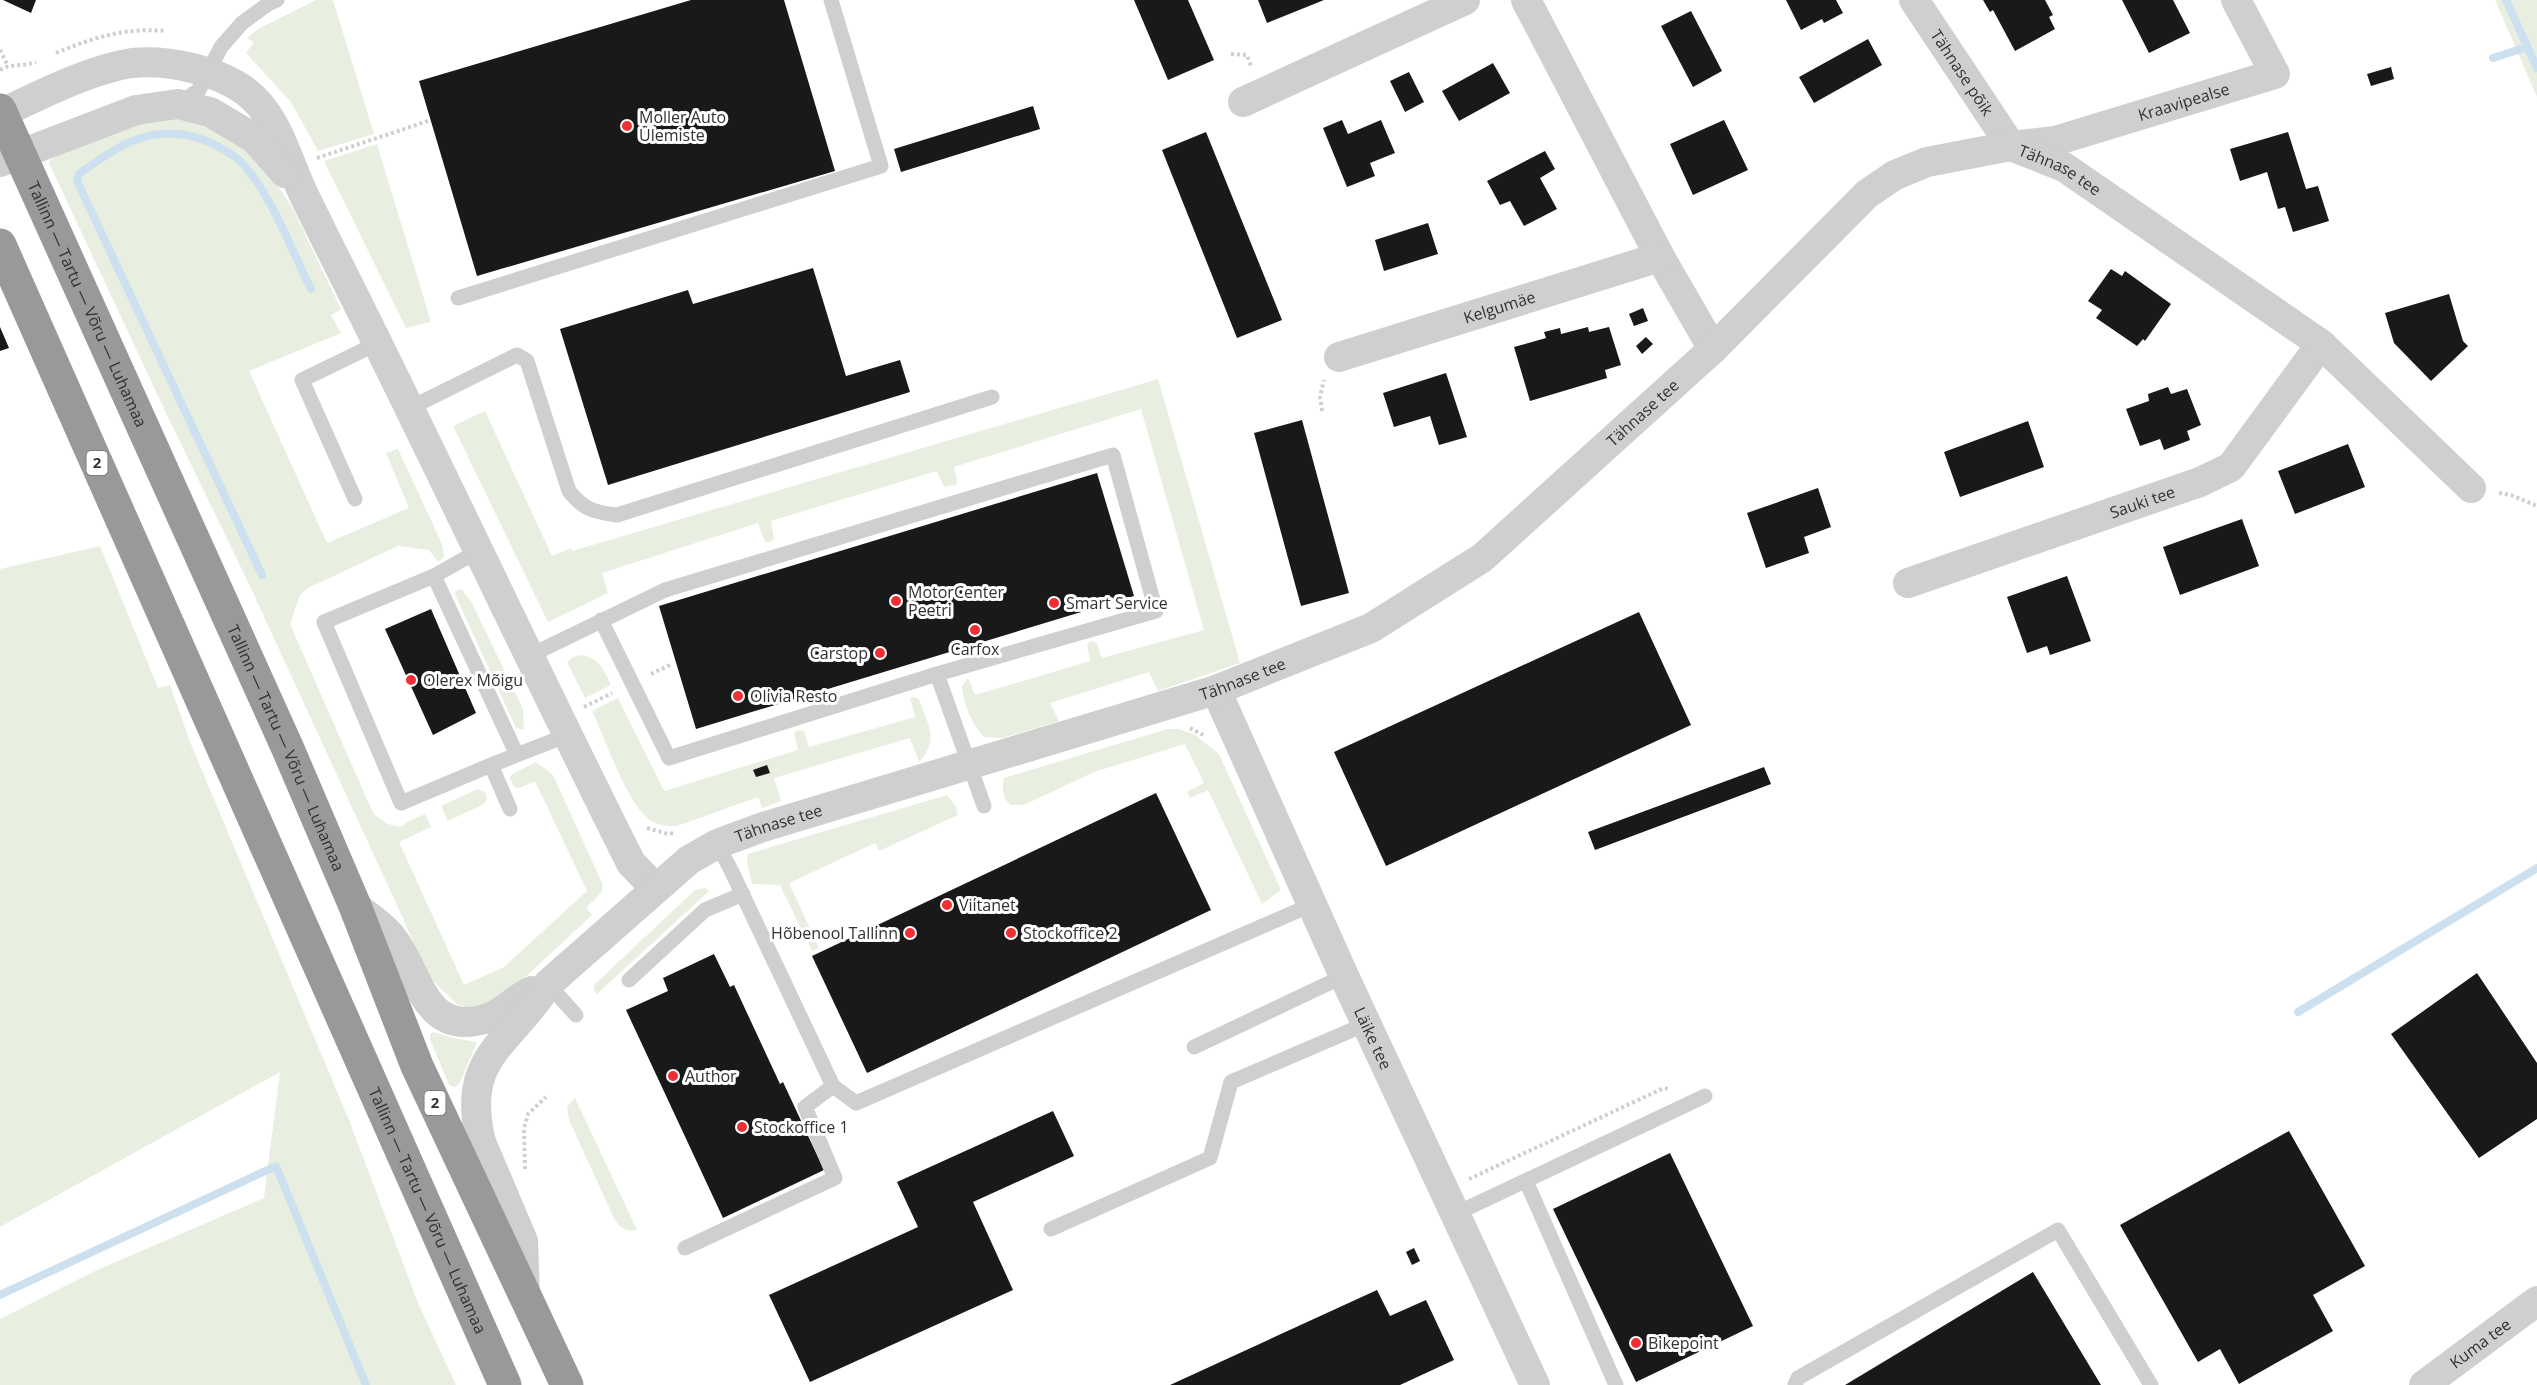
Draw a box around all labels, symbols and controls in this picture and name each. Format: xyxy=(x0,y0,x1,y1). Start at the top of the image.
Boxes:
street label: Tähnase põik xyxy=(1926,25,1999,120)
street label: Kraavipealse xyxy=(2135,78,2232,126)
place label: Moller Auto Ülemiste xyxy=(639,106,726,146)
marker: Moller Auto Ülemiste xyxy=(620,119,634,133)
street label: Tähnase tee xyxy=(2016,139,2106,200)
street label: Tallinn — Tartu — Võru — Luhamaa xyxy=(23,178,152,430)
street label: Kelgumäe xyxy=(1461,286,1538,329)
street label: Tähnase tee xyxy=(1602,374,1684,451)
road number: 2 xyxy=(86,451,108,475)
street label: Sauki tee xyxy=(2107,480,2178,523)
place label: MotorCenter Peetri xyxy=(908,581,1004,621)
place label: Smart Service xyxy=(1066,592,1168,614)
marker: MotorCenter Peetri xyxy=(889,594,903,608)
marker: Smart Service xyxy=(1047,596,1061,610)
street label: Tallinn — Tartu — Võru — Luhamaa xyxy=(222,621,350,874)
marker: Carfox xyxy=(968,623,982,637)
place label: Carfox xyxy=(951,638,1000,660)
place label: Carstop xyxy=(810,642,868,664)
marker: Carstop xyxy=(873,646,887,660)
street label: Tähnase tee xyxy=(1197,652,1289,705)
place label: Olerex Mõigu xyxy=(423,669,523,691)
marker: Olerex Mõigu xyxy=(404,673,418,687)
place label: Olivia Resto xyxy=(750,685,837,707)
marker: Olivia Resto xyxy=(731,689,745,703)
street label: Tähnase tee xyxy=(732,799,825,847)
place label: Viitanet xyxy=(959,894,1016,916)
marker: Viitanet xyxy=(940,898,954,912)
place label: Hõbenool Tallinn xyxy=(771,922,898,944)
place label: Stockoffice 2 xyxy=(1023,922,1118,944)
marker: Hõbenool Tallinn xyxy=(903,926,917,940)
marker: Stockoffice 2 xyxy=(1004,926,1018,940)
street label: Läike tee xyxy=(1349,1003,1397,1073)
place label: Author xyxy=(685,1065,737,1087)
marker: Author xyxy=(666,1069,680,1083)
street label: Tallinn — Tartu — Võru — Luhamaa xyxy=(364,1084,492,1337)
road number: 2 xyxy=(424,1091,446,1115)
place label: Stockoffice 1 xyxy=(754,1116,849,1138)
marker: Stockoffice 1 xyxy=(735,1120,749,1134)
street label: Kuma tee xyxy=(2445,1313,2515,1373)
place label: Bikepoint xyxy=(1648,1332,1719,1354)
marker: Bikepoint xyxy=(1629,1336,1643,1350)

